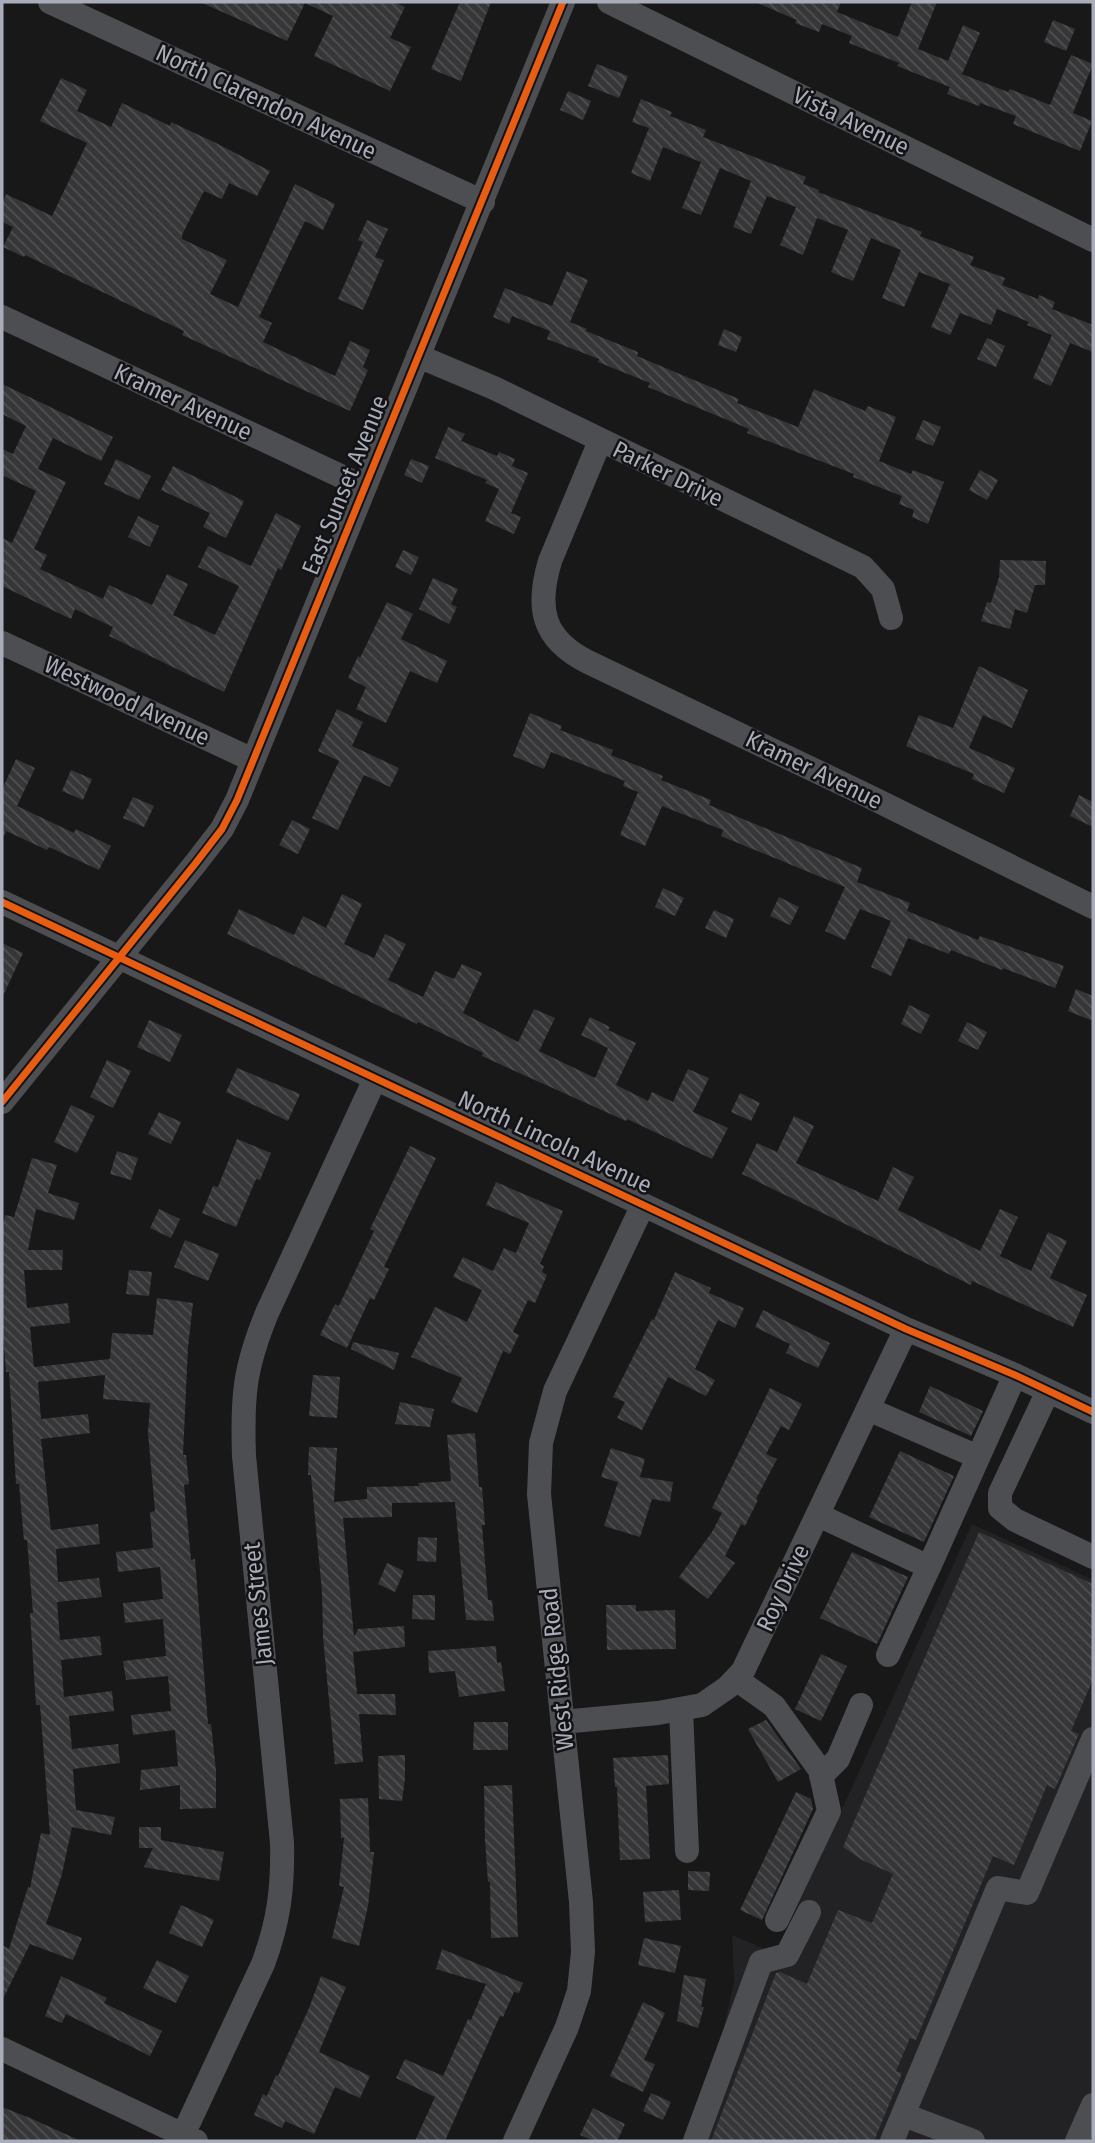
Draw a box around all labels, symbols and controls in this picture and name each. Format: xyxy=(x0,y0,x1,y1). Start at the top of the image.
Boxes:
street label: North Clarendon Avenue xyxy=(151,39,381,165)
street label: Vista Avenue xyxy=(788,81,914,161)
street label: Kramer Avenue xyxy=(110,358,256,446)
street label: East Sunset Avenue xyxy=(296,391,394,579)
street label: Parker Drive xyxy=(608,435,728,513)
street label: Westwood Avenue xyxy=(40,650,214,752)
street label: Kramer Avenue xyxy=(741,725,887,815)
street label: North Lincoln Avenue xyxy=(454,1085,656,1199)
street label: Roy Drive xyxy=(751,1540,815,1636)
street label: James Street xyxy=(238,1541,278,1667)
street label: West Ridge Road xyxy=(535,1586,579,1752)

